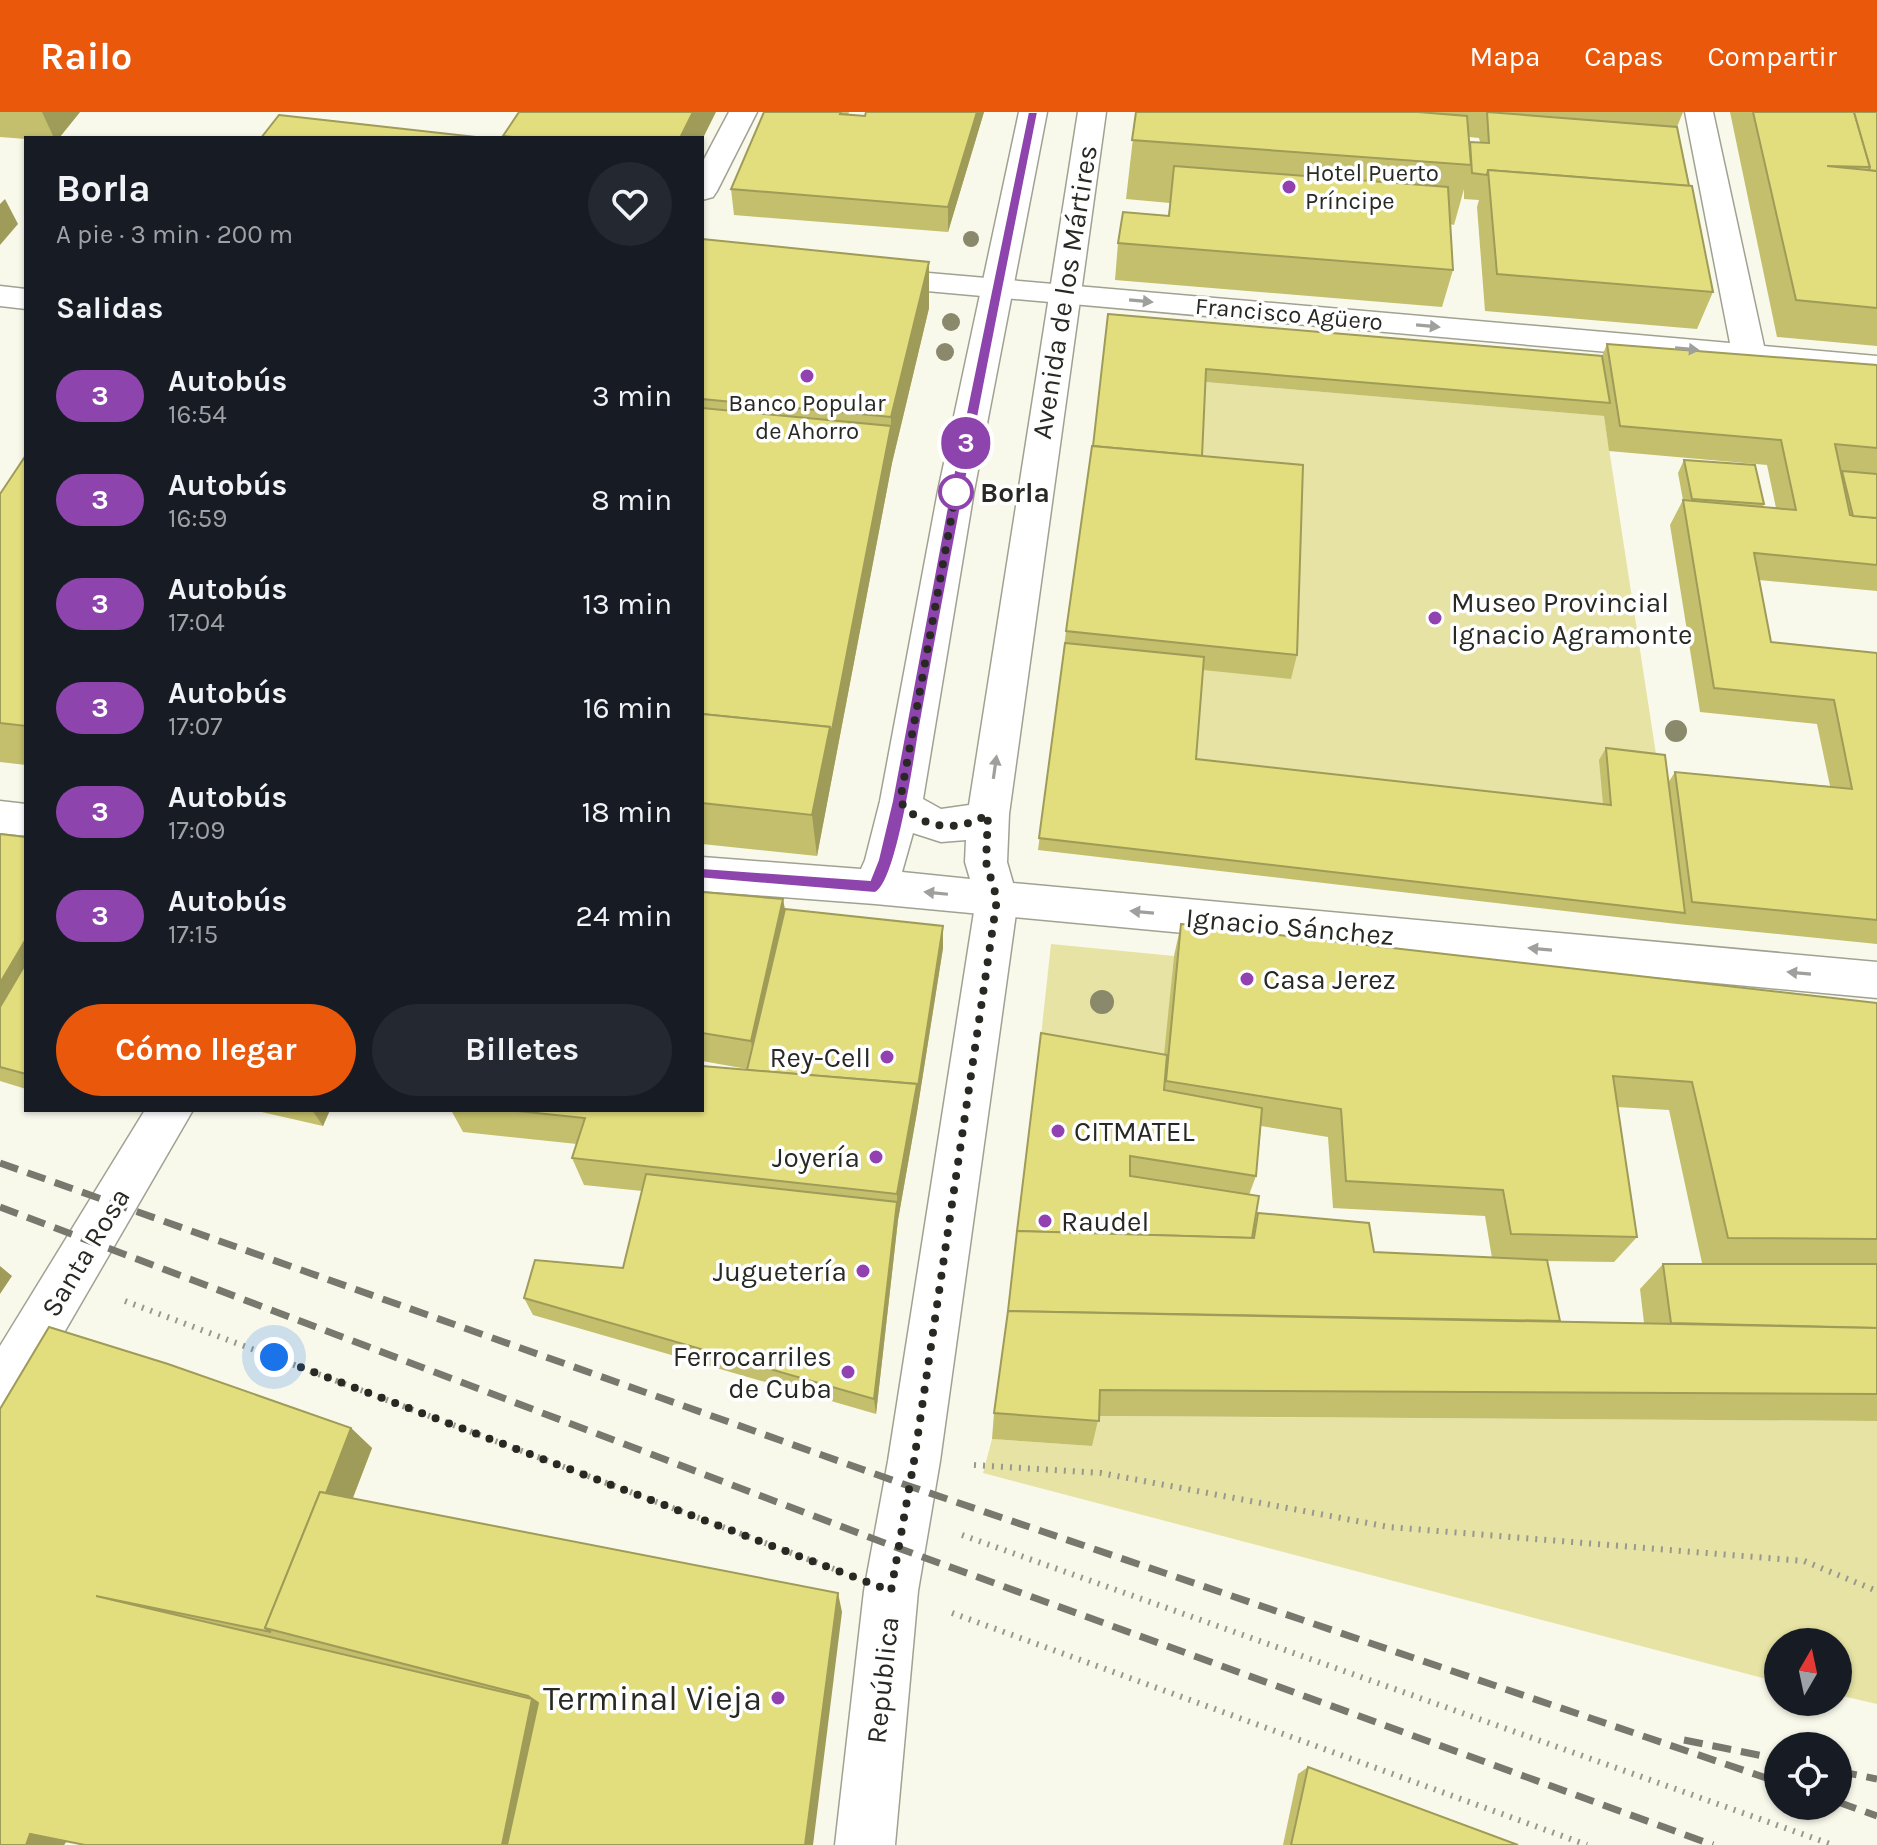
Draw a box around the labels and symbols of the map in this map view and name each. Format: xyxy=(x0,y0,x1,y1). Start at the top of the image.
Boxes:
street label: Avenida de los Mártires xyxy=(1025,143,1104,441)
place label: Hotel Puerto Príncipe xyxy=(1305,159,1439,215)
marker: Hotel Puerto Príncipe xyxy=(1280,178,1298,196)
street label: Francisco Agüero xyxy=(1194,292,1384,336)
one-way arrow xyxy=(1129,294,1154,307)
one-way arrow xyxy=(1416,320,1441,333)
one-way arrow xyxy=(1675,343,1700,356)
marker: Banco Popular de Ahorro xyxy=(798,367,816,385)
place label: Banco Popular de Ahorro xyxy=(728,389,886,445)
line badge: 3 xyxy=(940,417,992,469)
marker: Borla xyxy=(939,475,973,509)
place label: Borla xyxy=(980,476,1050,509)
place label: Museo Provincial Ignacio Agramonte xyxy=(1451,586,1692,651)
marker: Museo Provincial Ignacio Agramonte xyxy=(1426,609,1444,627)
one-way arrow xyxy=(989,754,1002,779)
one-way arrow xyxy=(923,886,948,899)
street label: Ignacio Sánchez xyxy=(1184,901,1395,952)
one-way arrow xyxy=(1129,905,1154,918)
one-way arrow xyxy=(1528,942,1553,955)
place label: Casa Jerez xyxy=(1263,963,1396,996)
one-way arrow xyxy=(1786,966,1811,979)
marker: Casa Jerez xyxy=(1238,970,1256,988)
place label: Rey-Cell xyxy=(769,1041,871,1074)
marker: Rey-Cell xyxy=(878,1048,896,1066)
place label: CITMATEL xyxy=(1074,1115,1195,1148)
marker: CITMATEL xyxy=(1049,1122,1067,1140)
place label: Joyería xyxy=(772,1141,860,1174)
marker: Joyería xyxy=(867,1148,885,1166)
street label: Santa Rosa xyxy=(34,1182,137,1323)
place label: Raudel xyxy=(1061,1205,1149,1238)
marker: Raudel xyxy=(1036,1212,1054,1230)
place label: Juguetería xyxy=(713,1255,847,1288)
marker: Juguetería xyxy=(854,1262,872,1280)
your location xyxy=(254,1337,294,1377)
place label: Ferrocarriles de Cuba xyxy=(673,1340,832,1405)
marker: Ferrocarriles de Cuba xyxy=(839,1363,857,1381)
street label: República xyxy=(859,1615,906,1745)
north arrow xyxy=(1764,1628,1852,1716)
place label: Terminal Vieja xyxy=(543,1679,762,1719)
marker: Terminal Vieja xyxy=(769,1689,787,1707)

